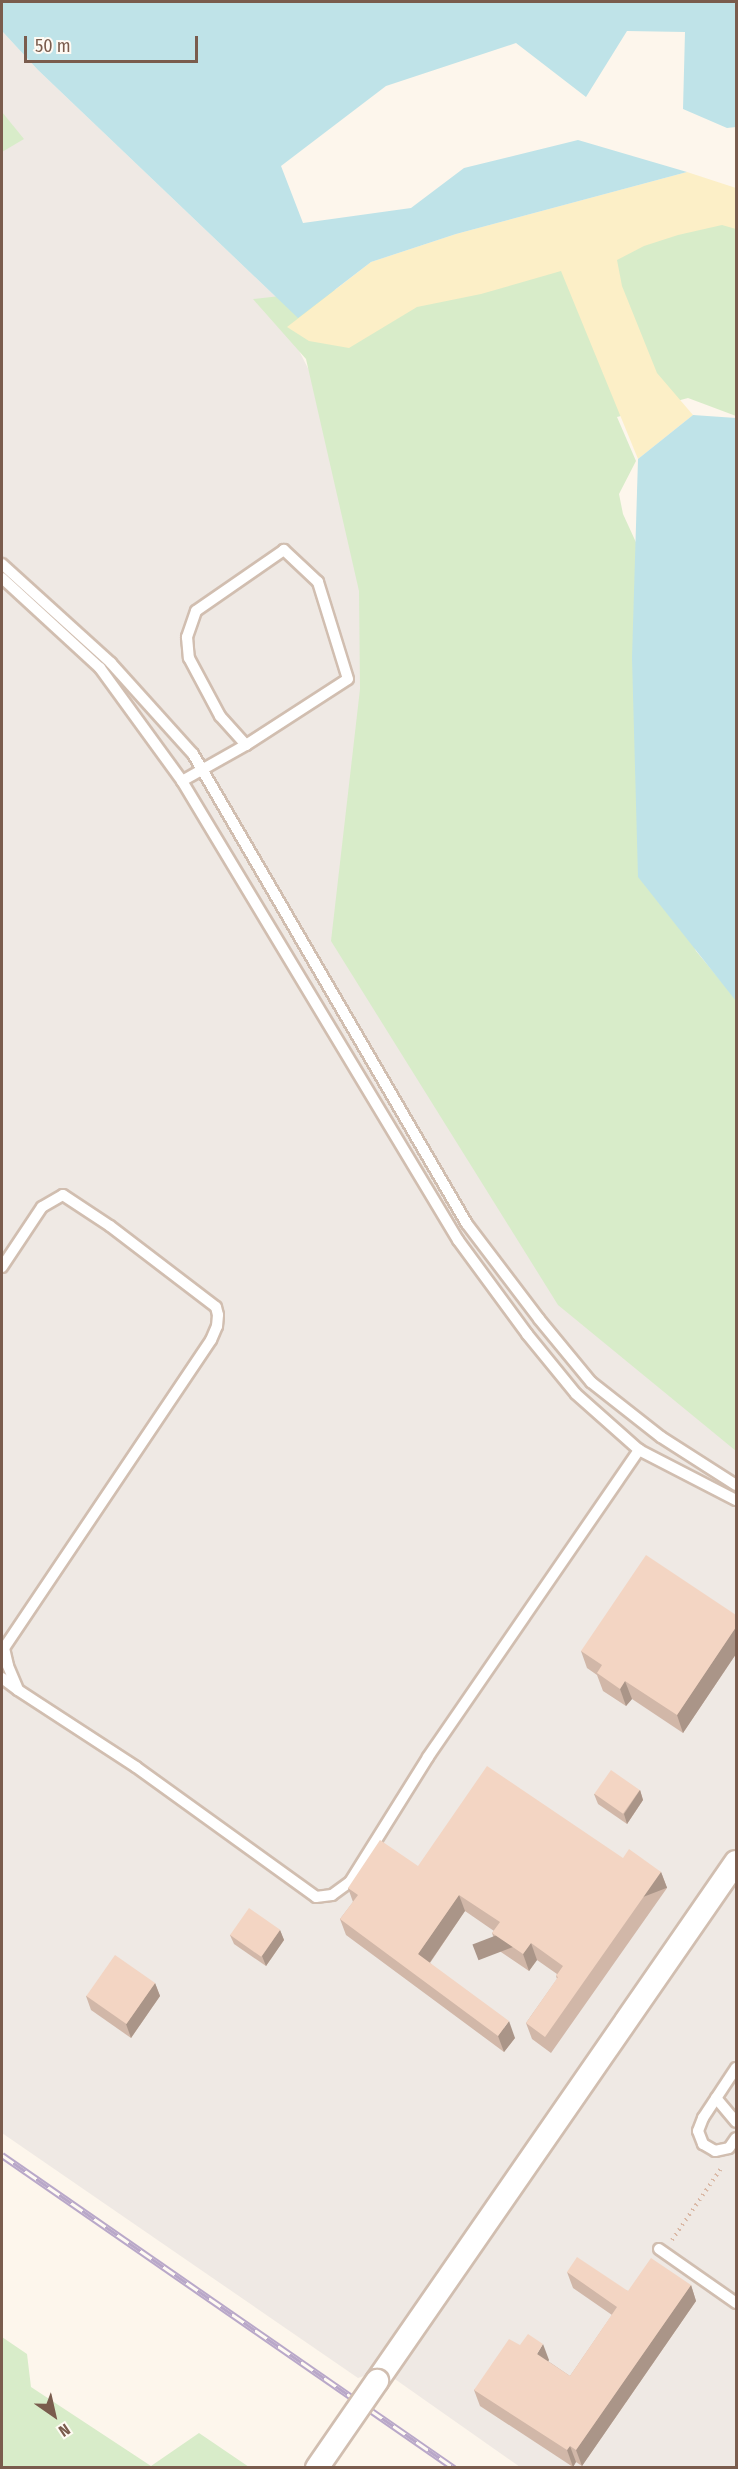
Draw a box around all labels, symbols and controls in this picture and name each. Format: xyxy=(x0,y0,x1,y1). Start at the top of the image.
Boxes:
scale bar xyxy=(27,24,201,62)
text: 50 m xyxy=(35,35,71,57)
north arrow xyxy=(24,2385,84,2445)
text: N xyxy=(55,2420,74,2441)

